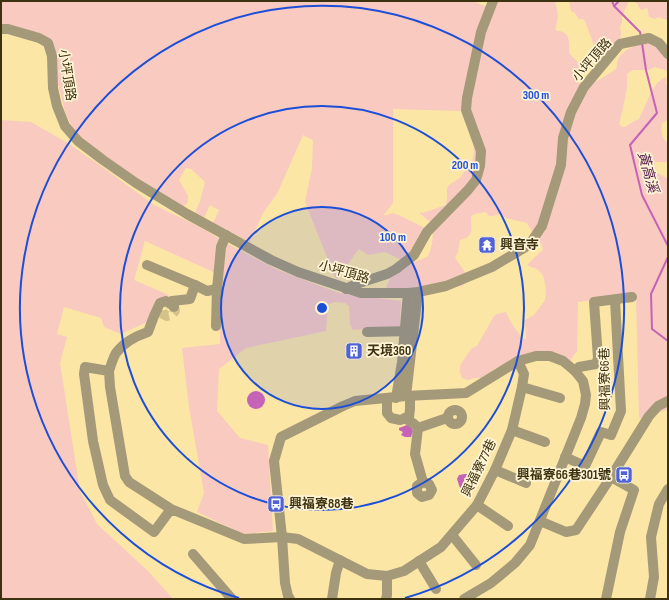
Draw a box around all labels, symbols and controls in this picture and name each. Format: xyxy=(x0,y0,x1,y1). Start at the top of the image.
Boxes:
street label: 小坪頂路 xyxy=(569,35,615,85)
street label: 小坪頂路 xyxy=(55,48,79,102)
text: 300 m xyxy=(523,88,549,103)
water label: 黃高溪 xyxy=(634,149,663,196)
text: 200 m xyxy=(452,158,478,173)
text: 100 m xyxy=(380,230,406,245)
temple icon: 興音寺 xyxy=(477,235,497,255)
place label: 興音寺 xyxy=(500,237,539,253)
street label: 小坪頂路 xyxy=(317,257,371,287)
centre of rings xyxy=(315,301,329,315)
building icon: 天境360 xyxy=(344,341,364,361)
place label: 天境360 xyxy=(367,343,411,359)
street label: 興福寮66巷 xyxy=(596,347,614,411)
street label: 興福寮77巷 xyxy=(458,436,500,500)
bus stop icon: 興福寮66巷301號 xyxy=(614,465,634,485)
place label: 興福寮66巷301號 xyxy=(517,467,611,483)
bus stop icon: 興福寮88巷 xyxy=(266,494,286,514)
place label: 興福寮88巷 xyxy=(289,496,354,512)

